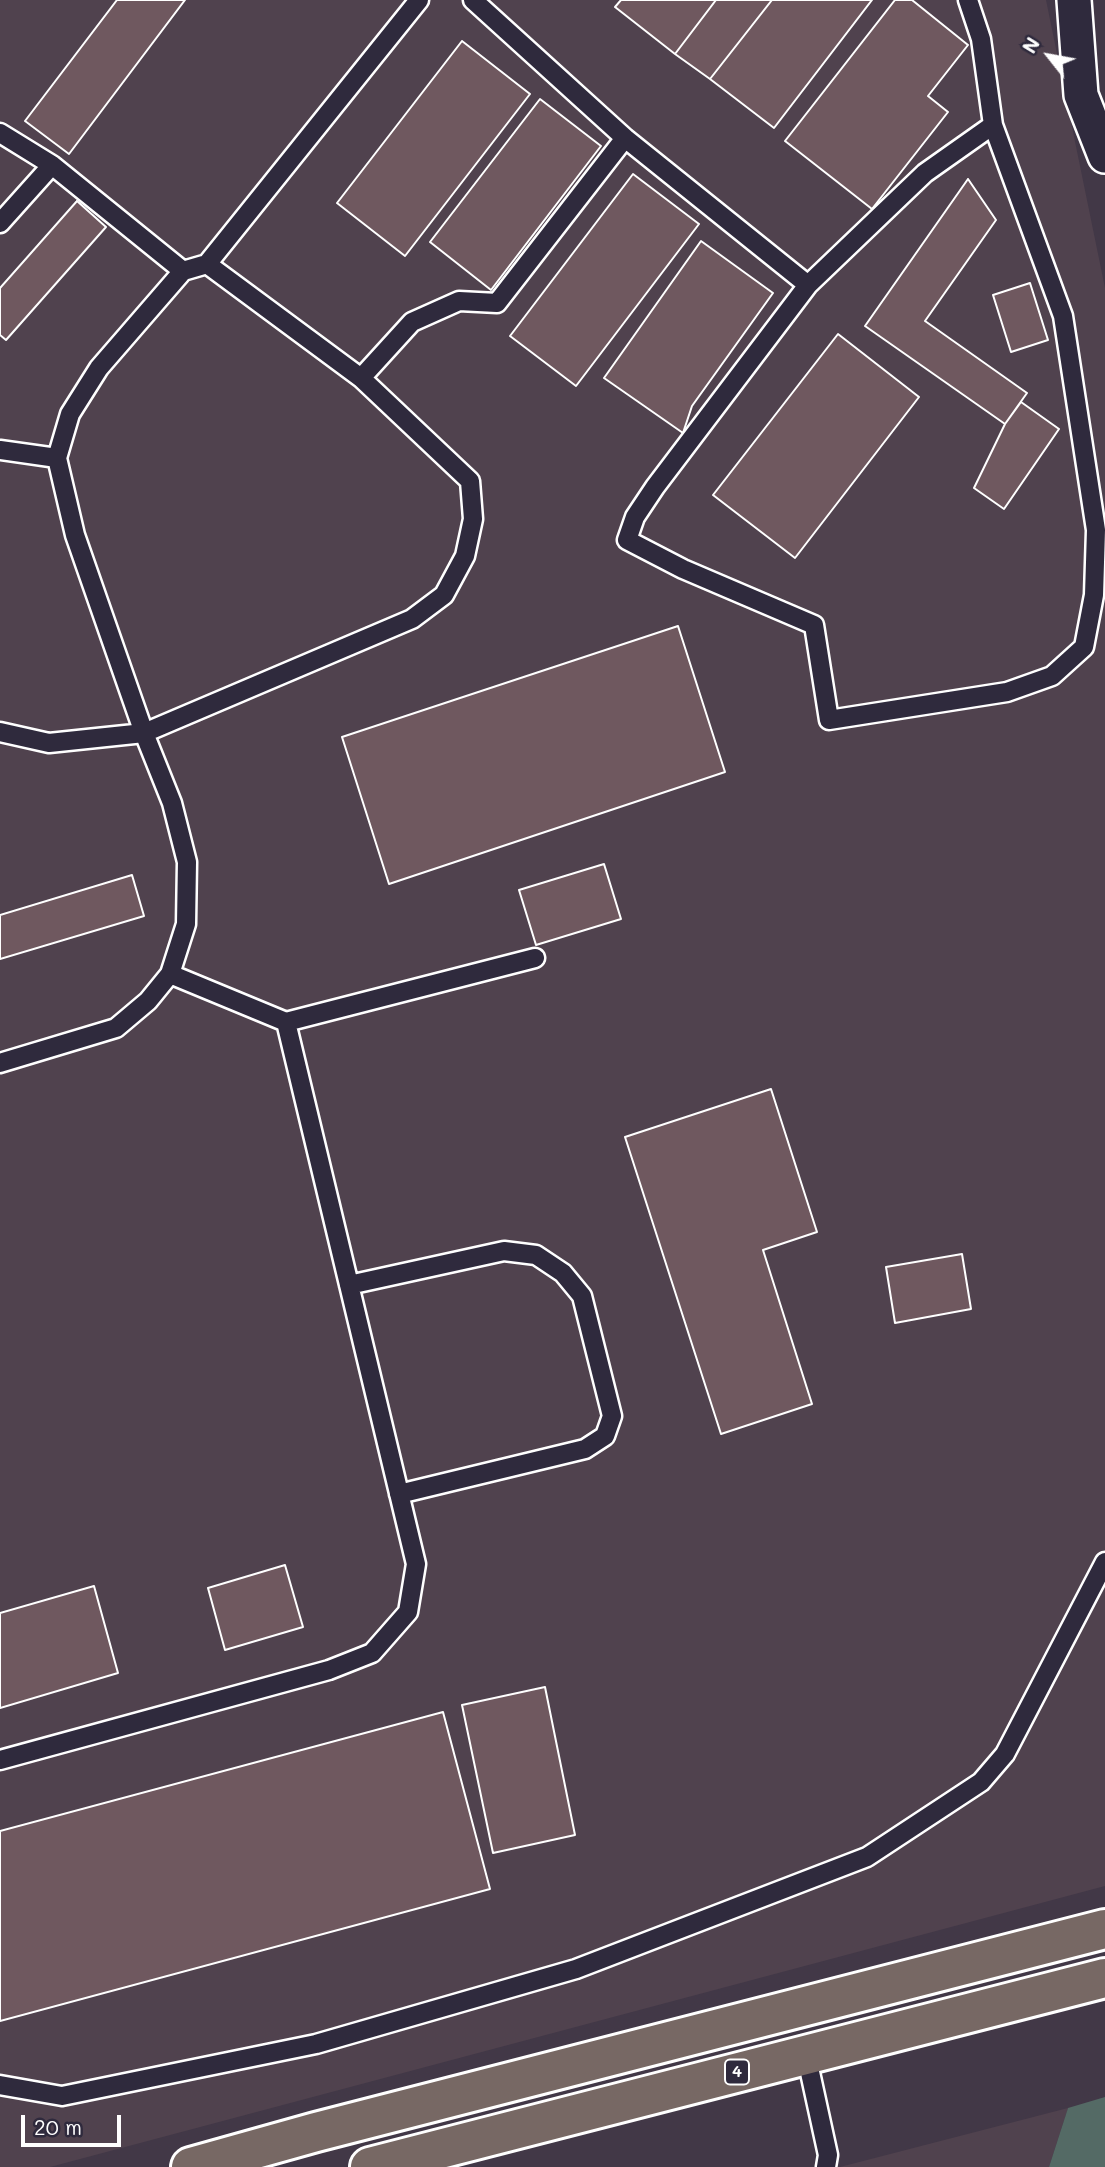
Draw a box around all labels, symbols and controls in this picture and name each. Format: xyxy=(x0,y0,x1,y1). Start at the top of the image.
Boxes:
north arrow xyxy=(1014,21,1084,91)
text: N xyxy=(1016,32,1045,58)
road number: 4 xyxy=(725,2060,749,2084)
scale bar xyxy=(24,2100,124,2144)
text: 20 m xyxy=(34,2113,82,2140)

